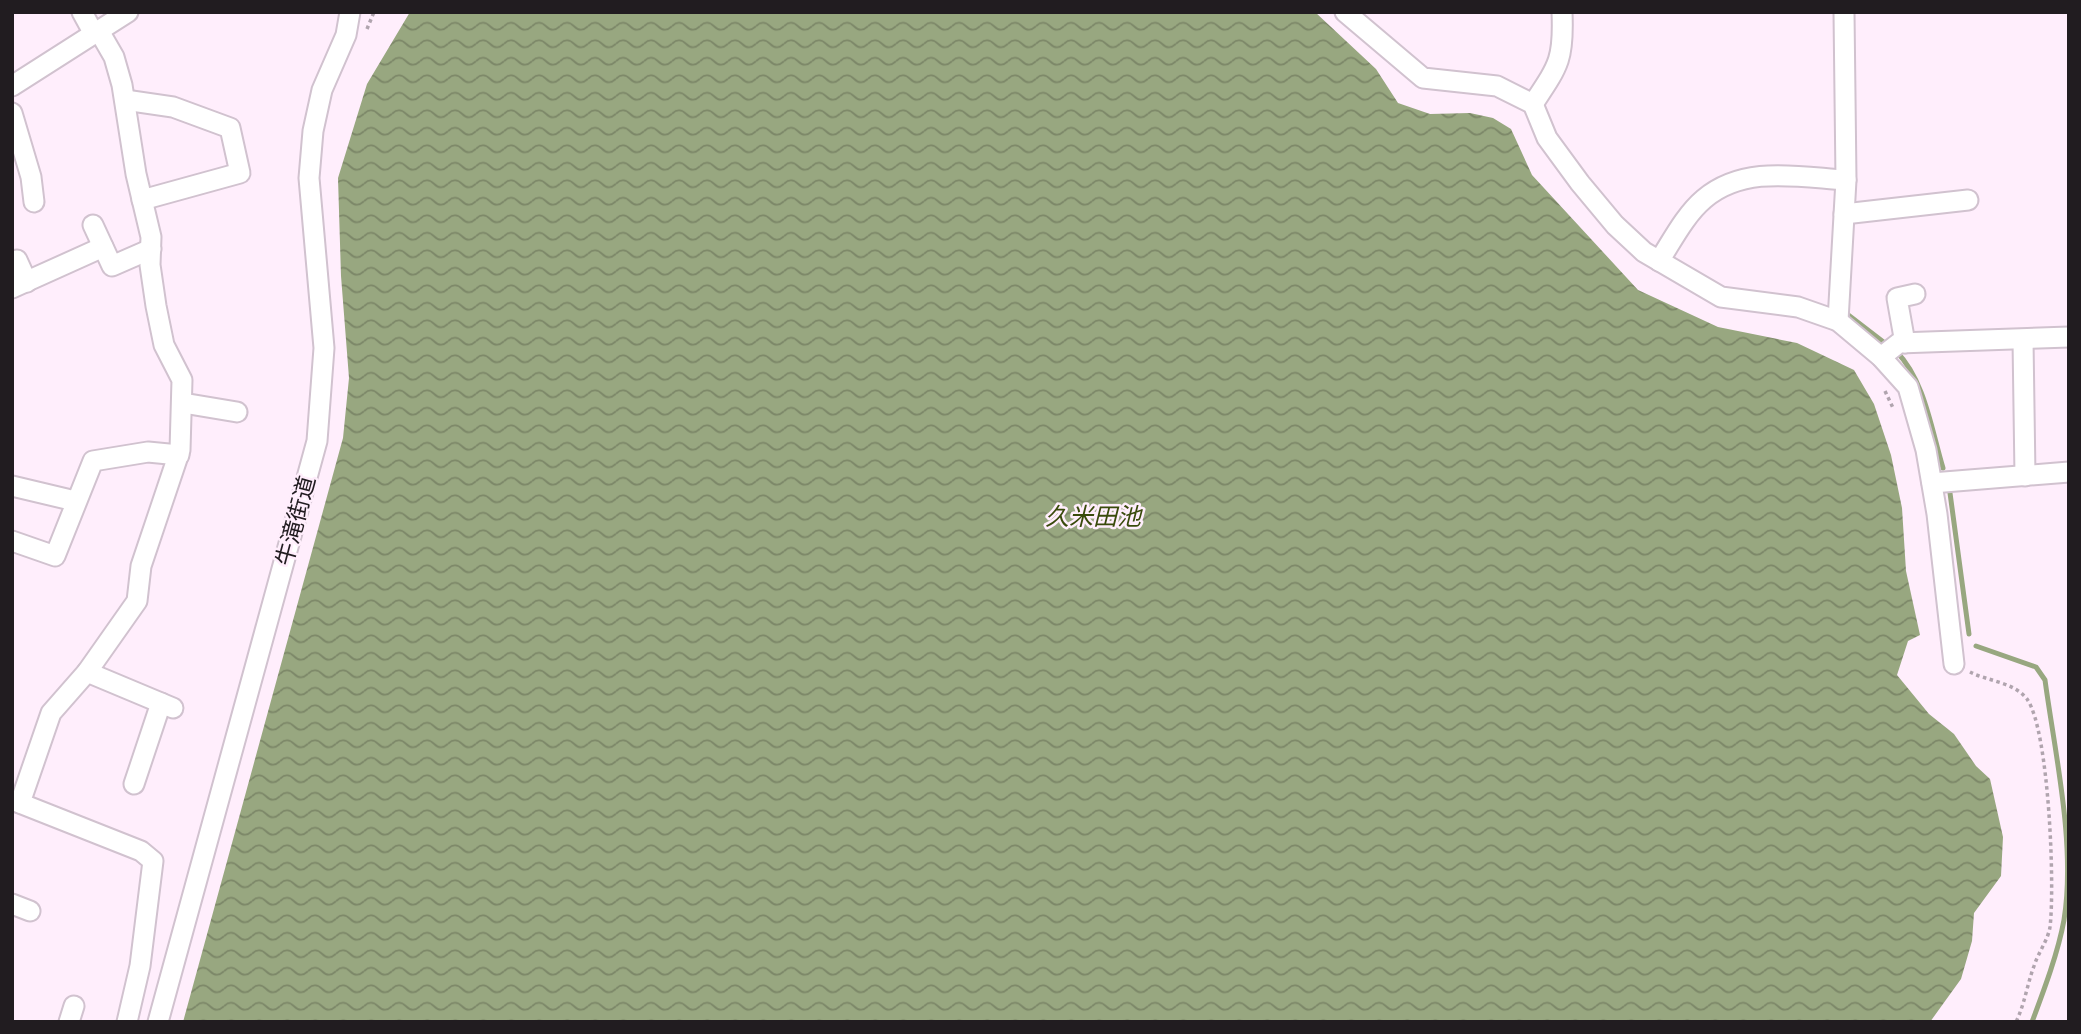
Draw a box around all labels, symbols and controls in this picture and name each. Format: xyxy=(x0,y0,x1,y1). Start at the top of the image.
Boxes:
street label: 牛滝街道 xyxy=(271,473,321,569)
water label: 久米田池 xyxy=(1045,503,1143,531)

